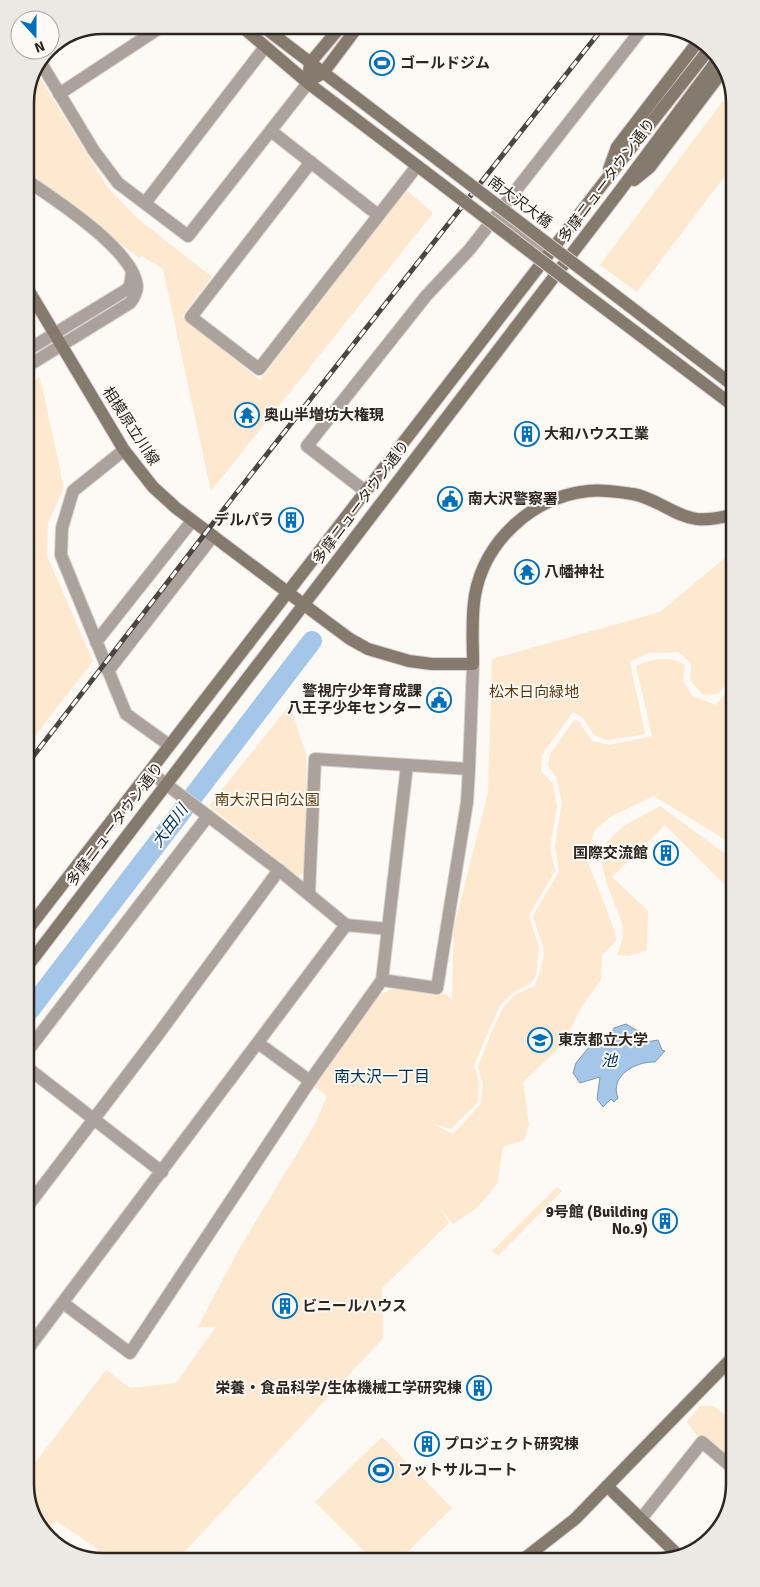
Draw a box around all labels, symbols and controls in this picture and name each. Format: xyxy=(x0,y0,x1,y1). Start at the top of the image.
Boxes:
north arrow xyxy=(10,10,60,60)
text: N xyxy=(32,37,47,56)
sports icon: ゴールドジム xyxy=(369,50,395,76)
place label: ゴールドジム xyxy=(400,54,490,72)
street label: 多摩ニュータウン通り xyxy=(555,115,659,245)
street label: 南大沢大橋 xyxy=(485,172,555,232)
street label: 相模原立川線 xyxy=(99,383,163,469)
temple icon: 奥山半増坊大権現 xyxy=(234,402,260,428)
place label: 奥山半増坊大権現 xyxy=(264,406,384,424)
building icon: 大和ハウス工業 xyxy=(514,421,540,447)
place label: 大和ハウス工業 xyxy=(544,425,649,443)
street label: 多摩ニュータウン通り xyxy=(309,437,413,567)
public building icon: 南大沢警察署 xyxy=(437,486,463,512)
place label: 南大沢警察署 xyxy=(468,490,558,508)
building icon: デルパラ xyxy=(278,507,304,533)
place label: デルパラ xyxy=(214,511,274,529)
temple icon: 八幡神社 xyxy=(514,559,540,585)
place label: 八幡神社 xyxy=(544,563,604,581)
place label: 警視庁少年育成課 八王子少年センター xyxy=(287,682,422,717)
park label: 松木日向緑地 xyxy=(489,683,579,701)
public building icon: 警視庁少年育成課 八王子少年センター xyxy=(426,687,452,713)
street label: 多摩ニュータウン通り xyxy=(63,759,167,889)
park label: 南大沢日向公園 xyxy=(214,791,320,809)
water label: 大田川 xyxy=(148,799,194,851)
building icon: 国際交流館 xyxy=(653,840,679,866)
place label: 国際交流館 xyxy=(573,844,648,862)
school or university icon: 東京都立大学 xyxy=(527,1027,553,1053)
place label: 東京都立大学 xyxy=(558,1031,648,1049)
water label: 池 xyxy=(601,1051,619,1071)
district label: 南大沢一丁目 xyxy=(334,1067,430,1087)
place label: 9号館 (Building No.9) xyxy=(546,1203,648,1238)
building icon: 9号館 (Building No.9) xyxy=(652,1208,678,1234)
building icon: ビニールハウス xyxy=(272,1293,298,1319)
place label: ビニールハウス xyxy=(302,1297,407,1315)
building icon: 栄養・食品科学/生体機械工学研究棟 xyxy=(466,1375,492,1401)
place label: 栄養・食品科学/生体機械工学研究棟 xyxy=(215,1379,462,1397)
building icon: プロジェクト研究棟 xyxy=(414,1431,440,1457)
place label: プロジェクト研究棟 xyxy=(444,1435,579,1453)
sports icon: フットサルコート xyxy=(368,1457,394,1483)
place label: フットサルコート xyxy=(398,1461,518,1479)

